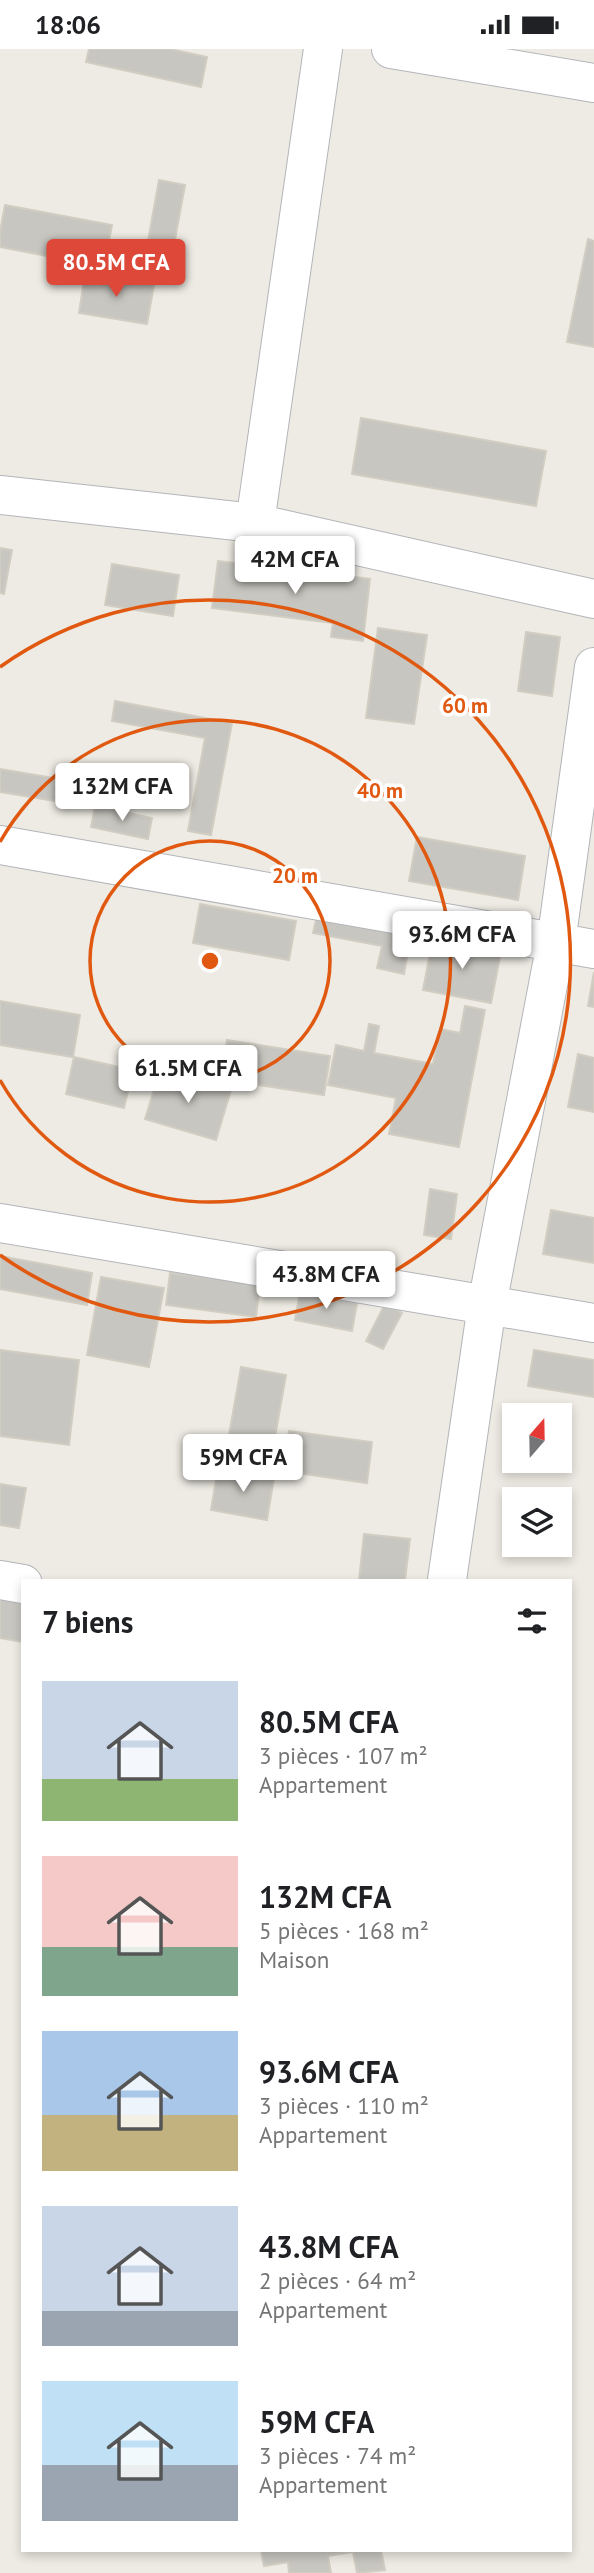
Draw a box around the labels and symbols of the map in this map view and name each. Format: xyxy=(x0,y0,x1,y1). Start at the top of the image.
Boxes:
pin: 80.5M CFA xyxy=(36,239,196,299)
pin: 42M CFA xyxy=(230,537,360,596)
text: 60 m xyxy=(442,692,488,719)
pin: 132M CFA xyxy=(50,763,194,823)
text: 40 m xyxy=(357,777,403,804)
text: 20 m xyxy=(272,862,318,889)
pin: 93.6M CFA xyxy=(382,911,542,971)
centre of rings xyxy=(198,949,222,973)
pin: 61.5M CFA xyxy=(108,1045,268,1105)
pin: 43.8M CFA xyxy=(246,1251,406,1311)
north arrow xyxy=(502,1403,572,1473)
pin: 59M CFA xyxy=(178,1435,308,1494)

